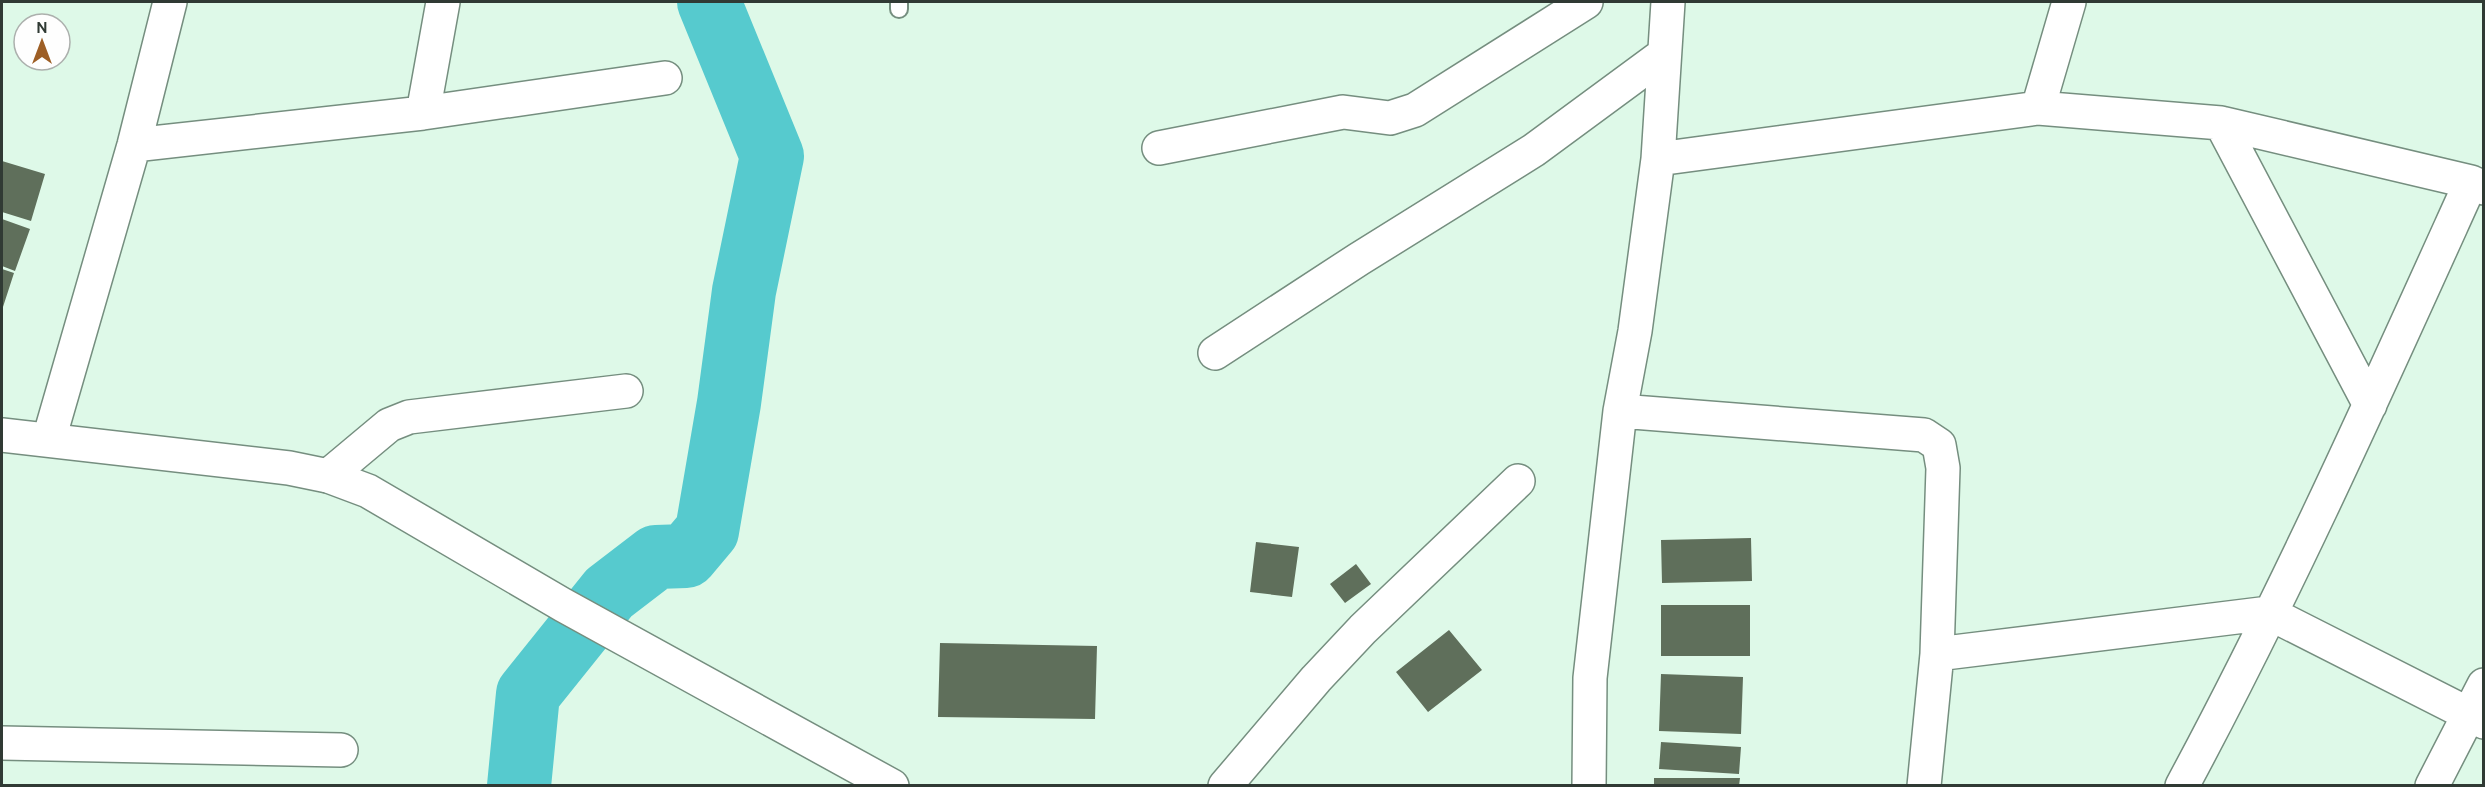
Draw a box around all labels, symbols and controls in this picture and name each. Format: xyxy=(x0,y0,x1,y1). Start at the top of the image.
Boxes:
north arrow xyxy=(12,12,72,72)
text: N xyxy=(36,18,48,37)

